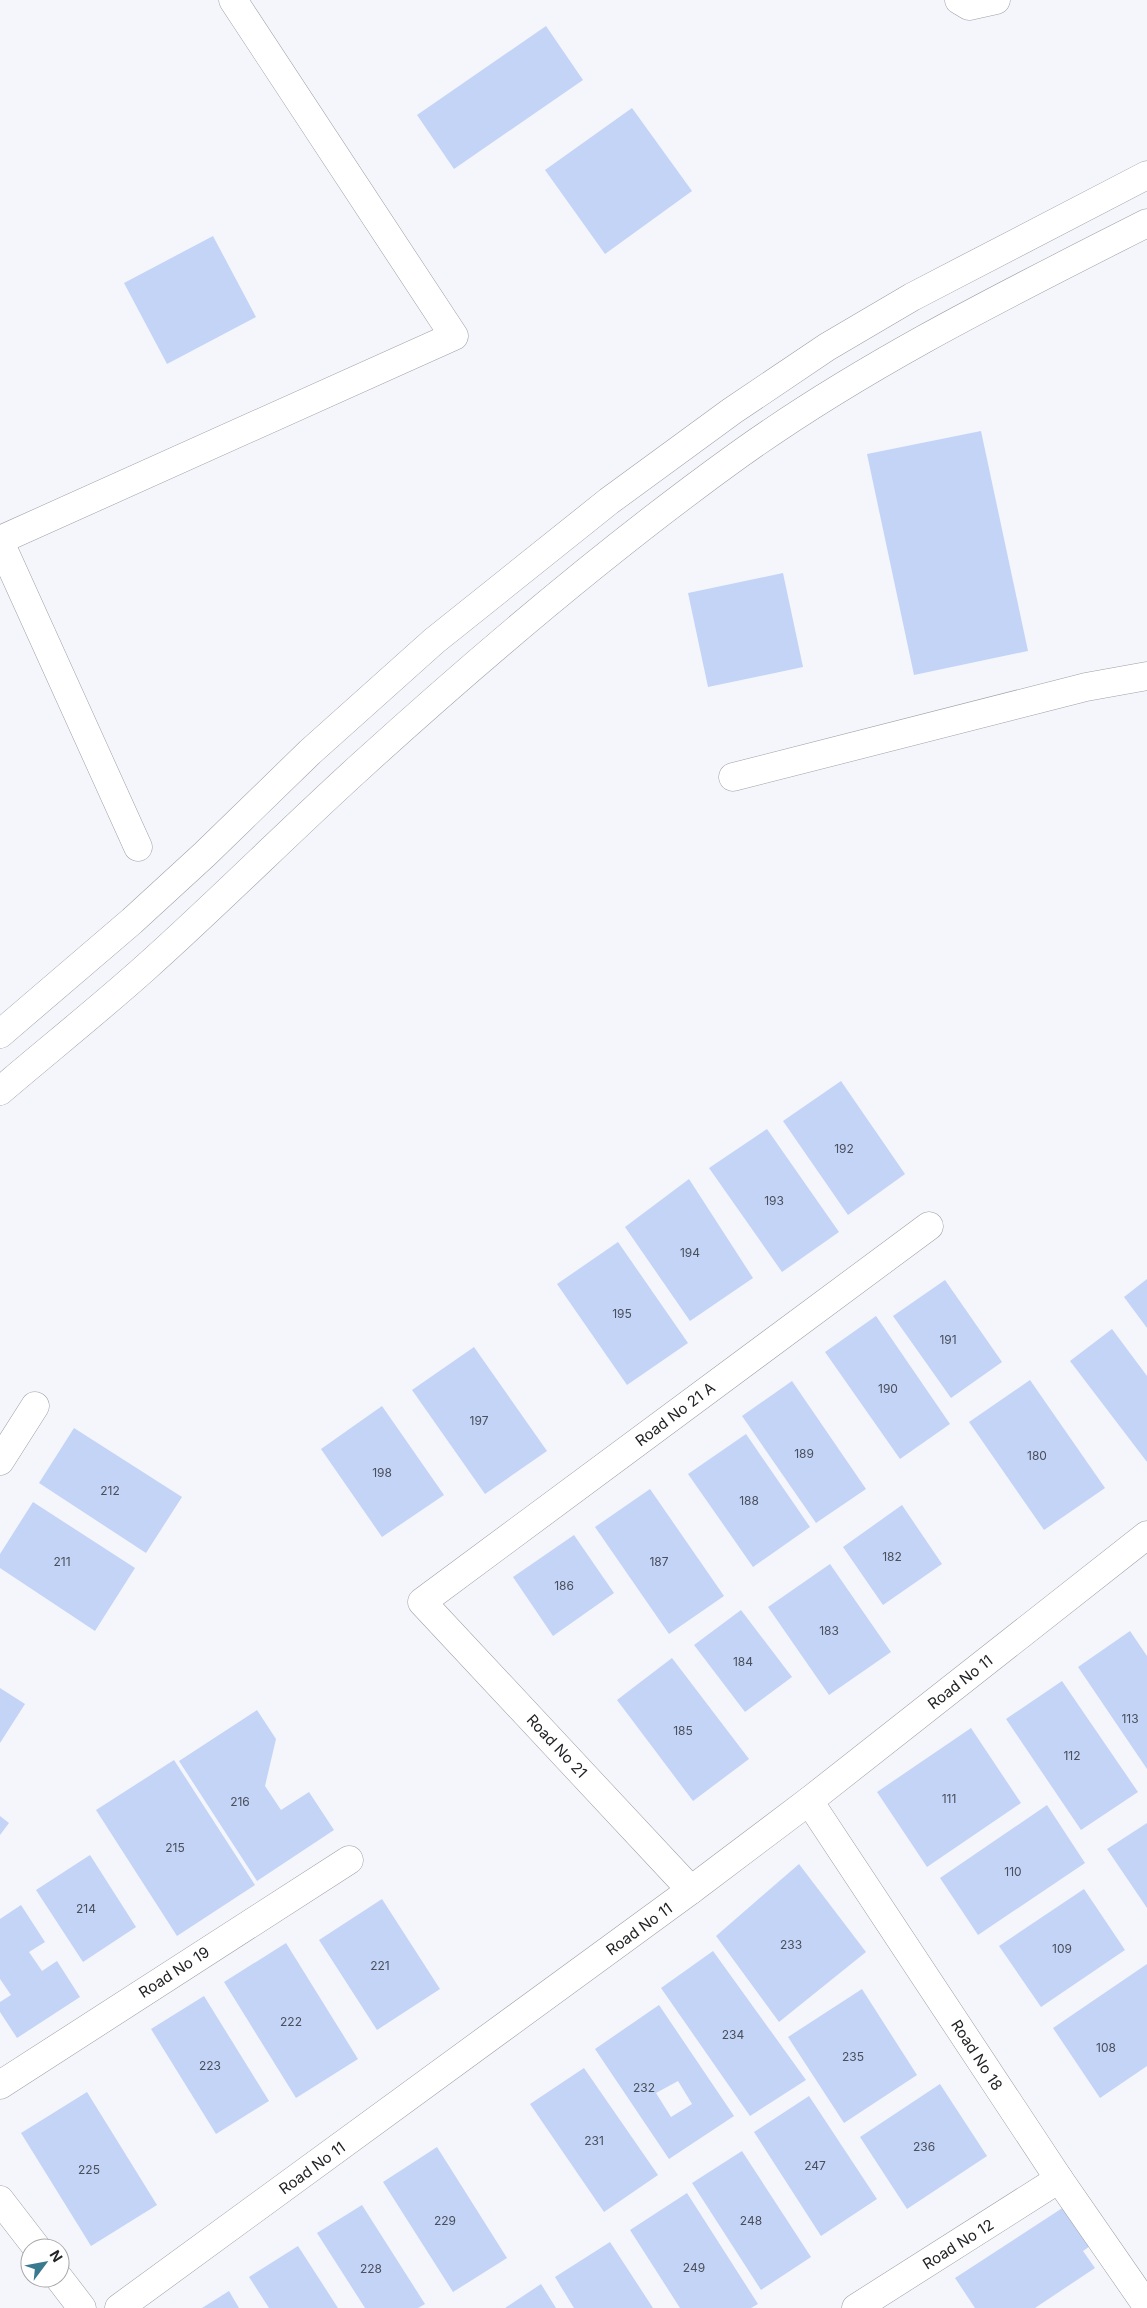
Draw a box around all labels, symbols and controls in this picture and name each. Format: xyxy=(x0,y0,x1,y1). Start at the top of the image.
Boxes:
house number: 192 xyxy=(834,1141,854,1156)
house number: 193 xyxy=(764,1193,784,1208)
house number: 194 xyxy=(680,1245,700,1260)
house number: 195 xyxy=(612,1306,632,1321)
house number: 191 xyxy=(939,1332,957,1347)
street label: Road No 21 A xyxy=(631,1378,719,1450)
house number: 190 xyxy=(878,1381,898,1396)
house number: 197 xyxy=(470,1413,489,1428)
house number: 189 xyxy=(794,1446,814,1461)
house number: 180 xyxy=(1027,1448,1047,1463)
house number: 198 xyxy=(372,1465,392,1480)
house number: 212 xyxy=(100,1483,120,1498)
house number: 188 xyxy=(739,1493,759,1508)
house number: 182 xyxy=(882,1549,902,1564)
house number: 211 xyxy=(53,1554,71,1569)
house number: 187 xyxy=(649,1554,669,1569)
house number: 186 xyxy=(554,1578,574,1593)
house number: 183 xyxy=(819,1623,839,1638)
street label: Road No 11 xyxy=(924,1651,996,1713)
house number: 184 xyxy=(733,1654,753,1669)
street label: Road No 21 xyxy=(523,1710,591,1782)
house number: 113 xyxy=(1121,1711,1139,1726)
house number: 185 xyxy=(673,1723,693,1738)
house number: 112 xyxy=(1063,1748,1081,1763)
house number: 111 xyxy=(942,1791,956,1806)
house number: 216 xyxy=(230,1794,250,1809)
house number: 215 xyxy=(165,1840,185,1855)
house number: 110 xyxy=(1004,1864,1022,1879)
street label: Road No 11 xyxy=(602,1899,676,1959)
house number: 214 xyxy=(76,1901,96,1916)
house number: 233 xyxy=(780,1937,802,1952)
house number: 109 xyxy=(1052,1941,1072,1956)
street label: Road No 19 xyxy=(135,1942,213,2002)
house number: 221 xyxy=(370,1958,390,1973)
house number: 222 xyxy=(280,2014,302,2029)
street label: Road No 18 xyxy=(947,2016,1007,2094)
house number: 234 xyxy=(722,2027,744,2042)
house number: 108 xyxy=(1096,2040,1116,2055)
house number: 235 xyxy=(842,2049,864,2064)
house number: 223 xyxy=(199,2058,221,2073)
house number: 232 xyxy=(633,2080,655,2095)
house number: 231 xyxy=(584,2133,604,2148)
street label: Road No 11 xyxy=(275,2138,349,2198)
house number: 236 xyxy=(913,2139,935,2154)
house number: 247 xyxy=(804,2158,826,2173)
house number: 225 xyxy=(78,2162,100,2177)
house number: 229 xyxy=(434,2213,456,2228)
house number: 248 xyxy=(740,2213,762,2228)
street label: Road No 12 xyxy=(919,2215,997,2273)
north arrow xyxy=(20,2238,70,2288)
text: N xyxy=(46,2247,66,2265)
house number: 249 xyxy=(683,2260,705,2275)
house number: 228 xyxy=(360,2261,382,2276)

